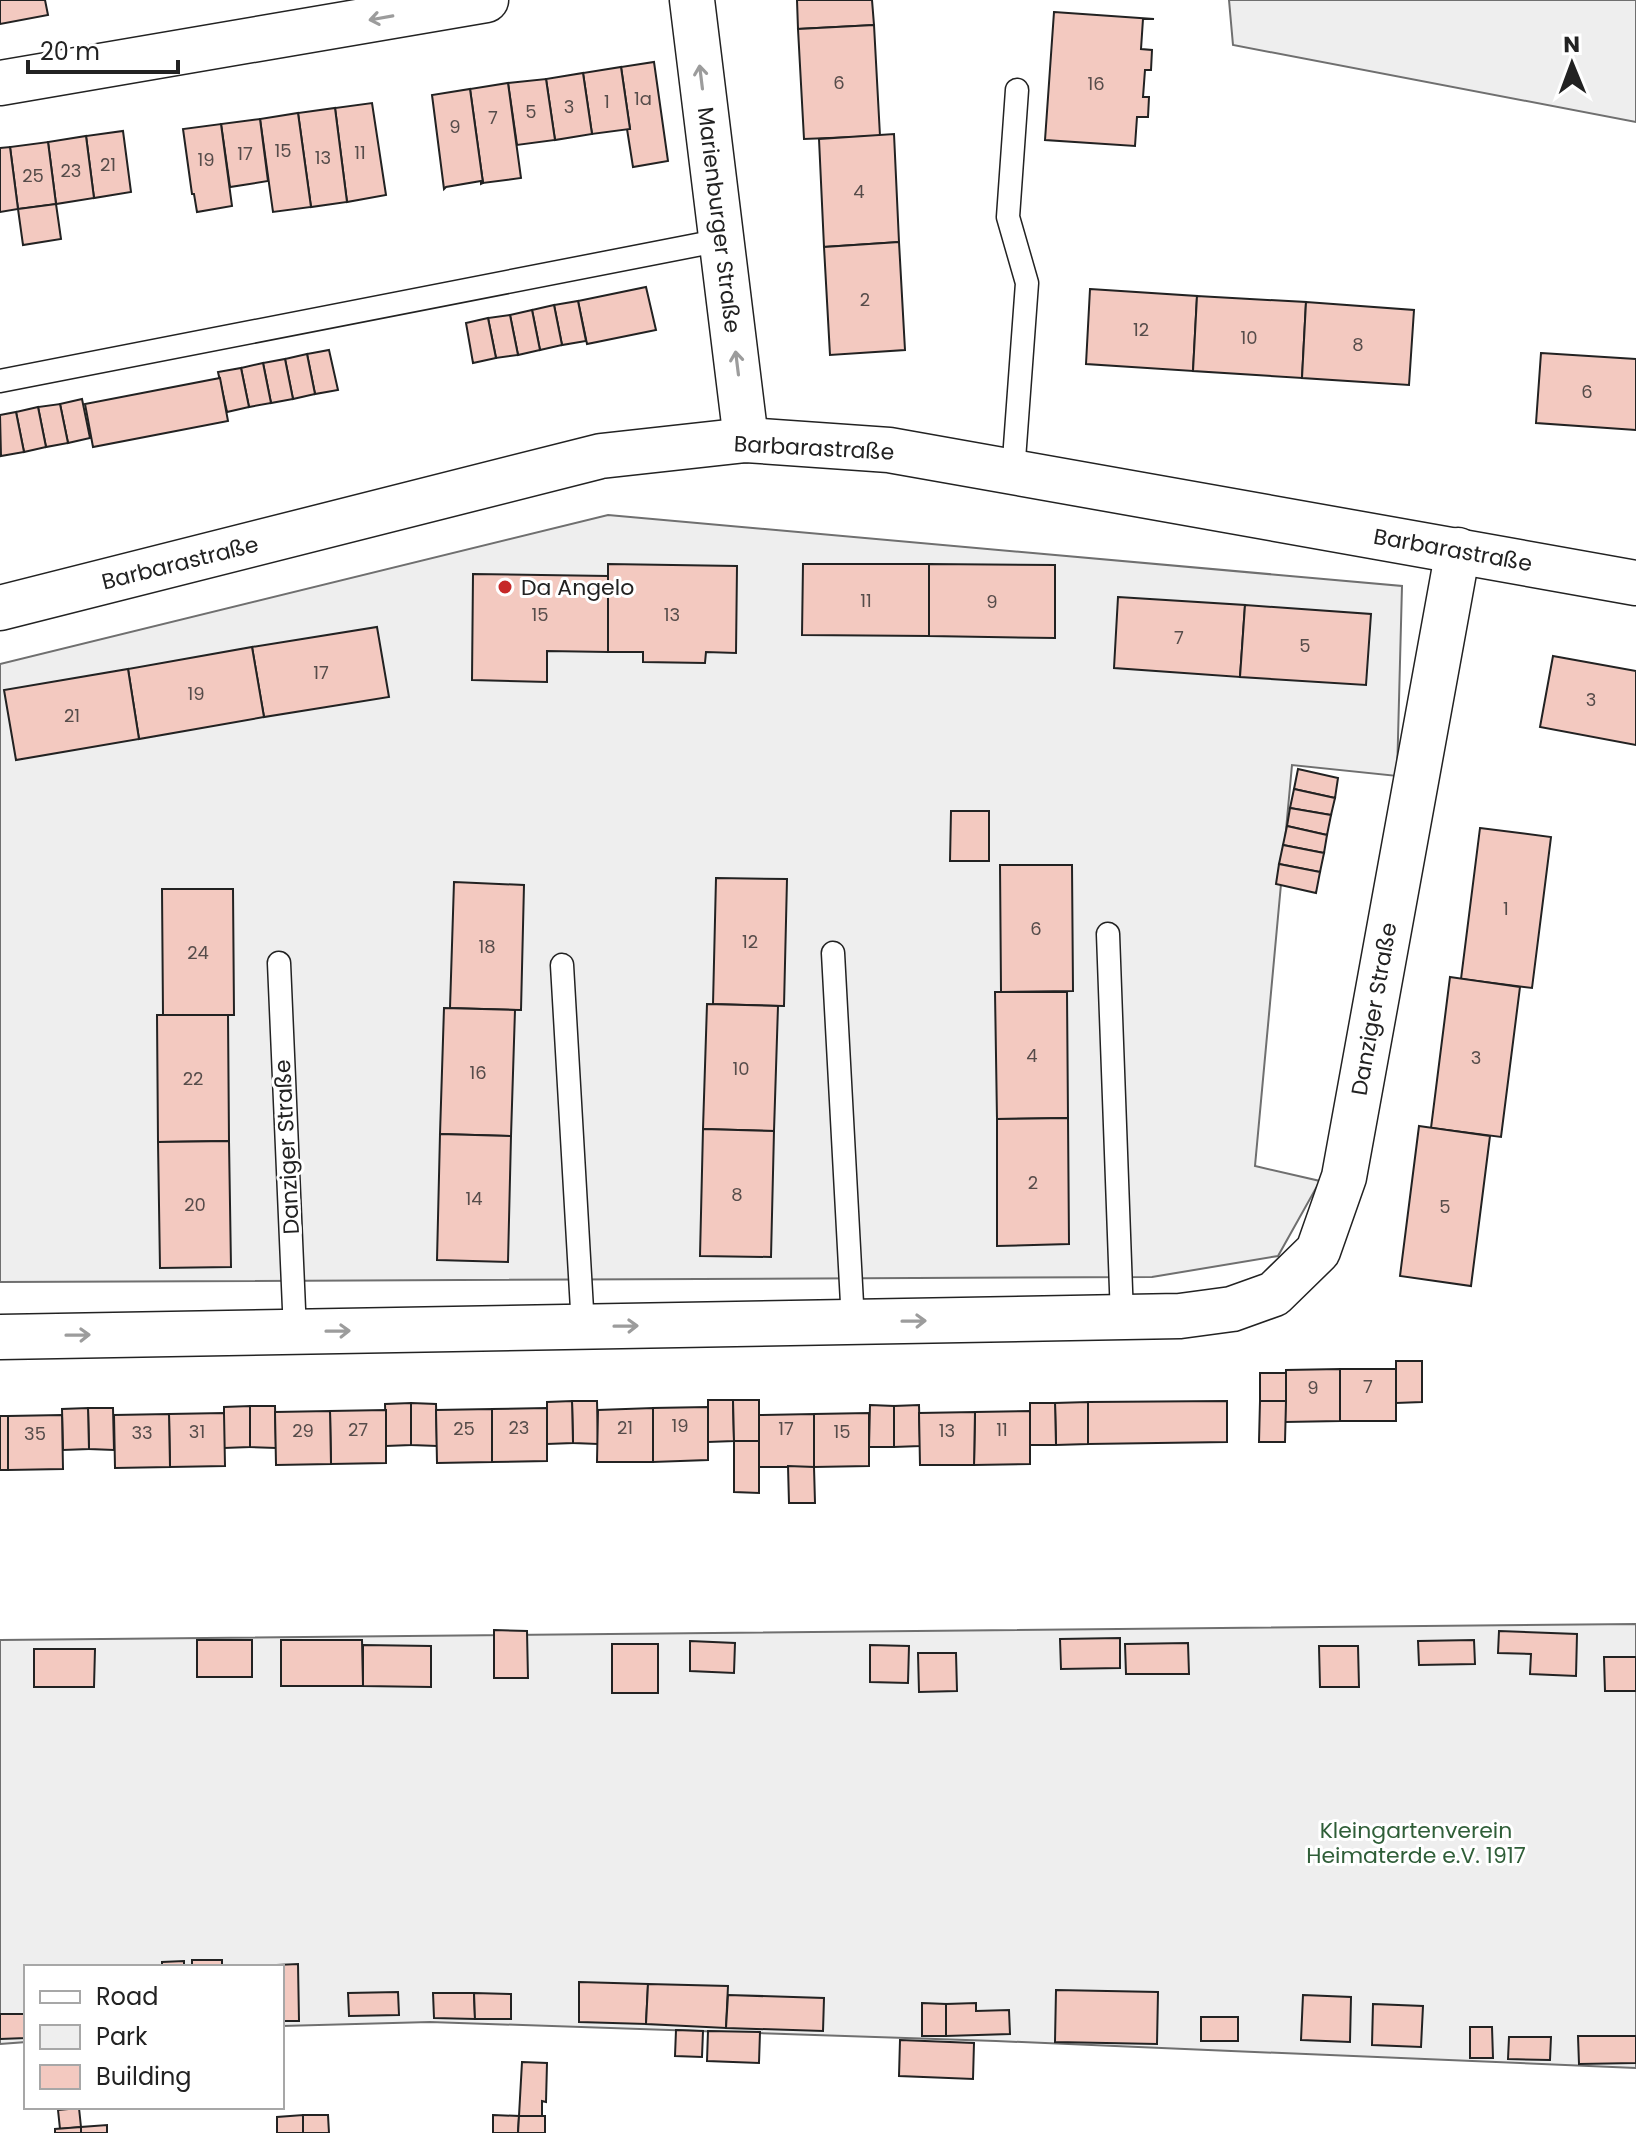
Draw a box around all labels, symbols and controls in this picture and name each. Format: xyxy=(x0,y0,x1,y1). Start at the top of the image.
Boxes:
one-way arrow xyxy=(369,11,394,26)
scale bar xyxy=(28,24,178,74)
north arrow xyxy=(1532,24,1612,104)
text: N xyxy=(1563,29,1580,60)
text: 20 m xyxy=(40,35,100,68)
one-way arrow xyxy=(694,64,709,91)
house number: 6 xyxy=(833,70,845,95)
house number: 16 xyxy=(1087,71,1105,96)
house number: 1a xyxy=(634,86,652,111)
house number: 1 xyxy=(604,89,610,114)
house number: 3 xyxy=(564,94,574,119)
house number: 5 xyxy=(525,99,537,124)
house number: 7 xyxy=(488,105,498,130)
street label: Marienburger Straße xyxy=(690,105,748,335)
house number: 9 xyxy=(449,114,461,139)
house number: 15 xyxy=(274,138,292,163)
house number: 11 xyxy=(354,140,366,165)
house number: 17 xyxy=(237,141,253,166)
house number: 13 xyxy=(315,145,331,170)
house number: 19 xyxy=(197,147,215,172)
house number: 21 xyxy=(100,152,116,177)
house number: 23 xyxy=(61,158,81,183)
house number: 25 xyxy=(22,163,44,188)
house number: 4 xyxy=(853,179,865,204)
house number: 2 xyxy=(860,287,870,312)
house number: 12 xyxy=(1133,317,1149,342)
house number: 10 xyxy=(1240,325,1258,350)
house number: 8 xyxy=(1352,332,1364,357)
one-way arrow xyxy=(729,350,744,377)
house number: 6 xyxy=(1581,379,1593,404)
street label: Barbarastraße xyxy=(733,428,895,468)
street label: Barbarastraße xyxy=(1371,521,1535,579)
street label: Barbarastraße xyxy=(98,529,262,597)
place label: Da Angelo xyxy=(521,572,634,603)
marker: Da Angelo xyxy=(496,578,514,596)
house number: 11 xyxy=(860,588,872,613)
house number: 9 xyxy=(986,589,998,614)
house number: 15 xyxy=(531,602,549,627)
house number: 13 xyxy=(664,602,680,627)
house number: 7 xyxy=(1174,625,1184,650)
house number: 5 xyxy=(1299,633,1311,658)
house number: 17 xyxy=(313,660,329,685)
house number: 19 xyxy=(187,681,205,706)
house number: 3 xyxy=(1586,687,1596,712)
house number: 21 xyxy=(64,703,80,728)
house number: 1 xyxy=(1503,896,1509,921)
house number: 6 xyxy=(1030,916,1042,941)
street label: Danziger Straße xyxy=(1344,920,1404,1098)
house number: 12 xyxy=(742,929,758,954)
house number: 18 xyxy=(478,934,496,959)
house number: 24 xyxy=(187,940,209,965)
house number: 4 xyxy=(1026,1043,1038,1068)
house number: 3 xyxy=(1471,1045,1481,1070)
house number: 10 xyxy=(732,1056,750,1081)
street label: Danziger Straße xyxy=(267,1059,307,1235)
house number: 16 xyxy=(469,1060,487,1085)
house number: 22 xyxy=(183,1066,203,1091)
house number: 2 xyxy=(1028,1170,1038,1195)
house number: 8 xyxy=(731,1182,743,1207)
house number: 14 xyxy=(465,1186,483,1211)
house number: 20 xyxy=(184,1192,206,1217)
house number: 5 xyxy=(1439,1194,1451,1219)
one-way arrow xyxy=(900,1313,927,1329)
one-way arrow xyxy=(612,1318,639,1334)
one-way arrow xyxy=(324,1323,351,1339)
one-way arrow xyxy=(64,1328,91,1343)
house number: 7 xyxy=(1363,1374,1373,1399)
house number: 9 xyxy=(1307,1375,1319,1400)
house number: 19 xyxy=(671,1413,689,1438)
house number: 23 xyxy=(509,1415,529,1440)
house number: 21 xyxy=(617,1415,633,1440)
house number: 25 xyxy=(453,1416,475,1441)
house number: 17 xyxy=(778,1416,794,1441)
house number: 27 xyxy=(348,1417,368,1442)
house number: 11 xyxy=(996,1417,1008,1442)
house number: 29 xyxy=(292,1418,314,1443)
house number: 13 xyxy=(939,1418,955,1443)
house number: 31 xyxy=(189,1419,205,1444)
house number: 15 xyxy=(833,1419,851,1444)
house number: 33 xyxy=(131,1420,153,1445)
house number: 35 xyxy=(24,1421,46,1446)
park label: Kleingartenverein Heimaterde e.V. 1917 xyxy=(1306,1815,1526,1871)
legend xyxy=(24,1965,284,2109)
text: Road xyxy=(96,1980,158,2013)
text: Park xyxy=(96,2020,148,2053)
text: Building xyxy=(96,2060,192,2093)

